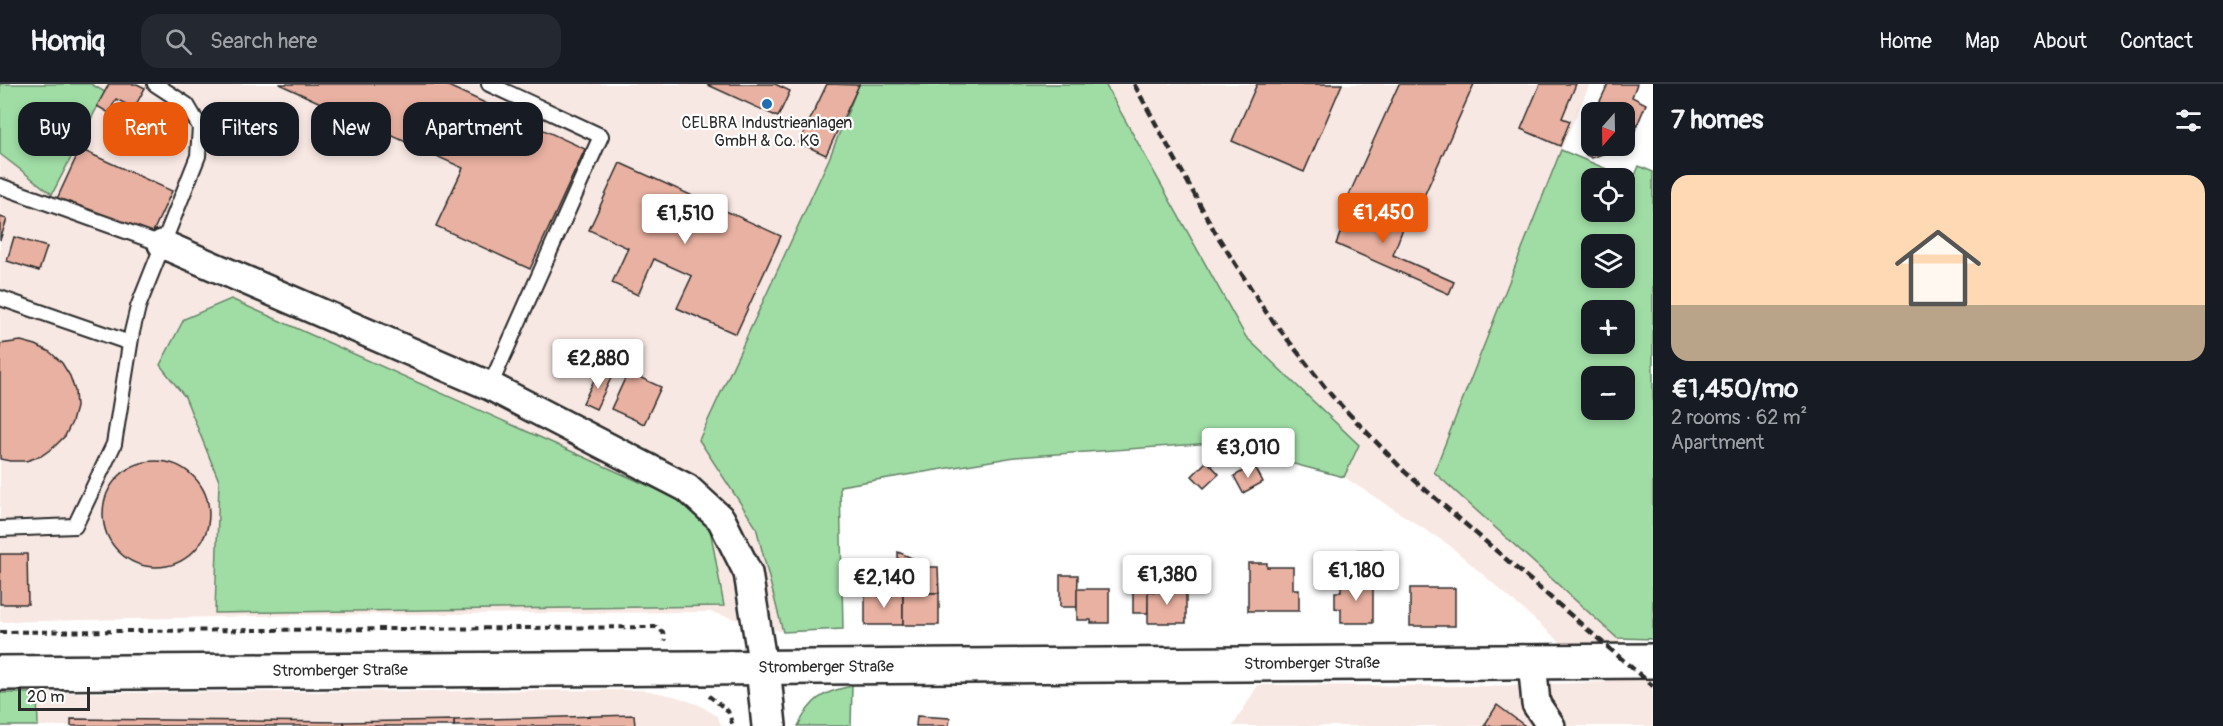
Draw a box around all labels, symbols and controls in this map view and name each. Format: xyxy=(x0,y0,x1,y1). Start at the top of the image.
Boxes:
search box xyxy=(141,14,561,68)
text: Homiq xyxy=(30,24,105,59)
icon: search xyxy=(162,25,195,58)
text: Search here xyxy=(210,27,317,55)
text: Home xyxy=(1879,28,1932,55)
text: Map xyxy=(1965,28,2000,55)
text: About xyxy=(2033,28,2087,55)
text: Contact xyxy=(2120,28,2193,55)
marker: CELBRA Industrieanlagen GmbH & Co. KG xyxy=(760,97,774,111)
chip: Buy xyxy=(18,102,91,156)
chip: Rent xyxy=(103,102,188,156)
chip: Filters xyxy=(200,102,299,156)
chip: New xyxy=(311,102,391,156)
chip: Apartment xyxy=(403,102,543,156)
north arrow xyxy=(1581,102,1635,156)
map controls xyxy=(1581,102,1635,420)
text: 7 homes xyxy=(1671,104,1763,136)
icon: filters xyxy=(2172,104,2205,137)
place label: CELBRA Industrieanlagen GmbH & Co. KG xyxy=(682,113,852,151)
button: locate xyxy=(1581,168,1635,222)
pin: €1,450 xyxy=(1334,193,1432,244)
pin: €1,510 xyxy=(636,194,734,245)
text: €1,450 xyxy=(1352,200,1414,225)
text: €1,510 xyxy=(656,201,714,226)
icon: home xyxy=(1884,214,1992,322)
button: layers xyxy=(1581,234,1635,288)
button: + xyxy=(1581,300,1635,354)
pin: €2,880 xyxy=(549,339,647,390)
text: €2,880 xyxy=(566,346,630,371)
button: − xyxy=(1581,366,1635,420)
text: €1,450/mo xyxy=(1671,373,1798,405)
text: 2 rooms · 62 m² xyxy=(1671,405,1807,430)
pin: €3,010 xyxy=(1199,428,1297,479)
text: Apartment xyxy=(1671,430,1764,455)
text: €3,010 xyxy=(1216,435,1280,460)
pin: €1,180 xyxy=(1307,551,1405,602)
pin: €1,380 xyxy=(1118,555,1216,606)
pin: €2,140 xyxy=(835,558,933,609)
text: €1,180 xyxy=(1327,558,1385,583)
text: €1,380 xyxy=(1137,562,1198,587)
text: €2,140 xyxy=(853,565,915,590)
street label: Stromberger Straße xyxy=(1244,653,1380,674)
street label: Stromberger Straße xyxy=(758,657,894,677)
street label: Stromberger Straße xyxy=(272,660,408,681)
scale bar xyxy=(18,684,90,712)
text: 20 m xyxy=(27,687,65,707)

